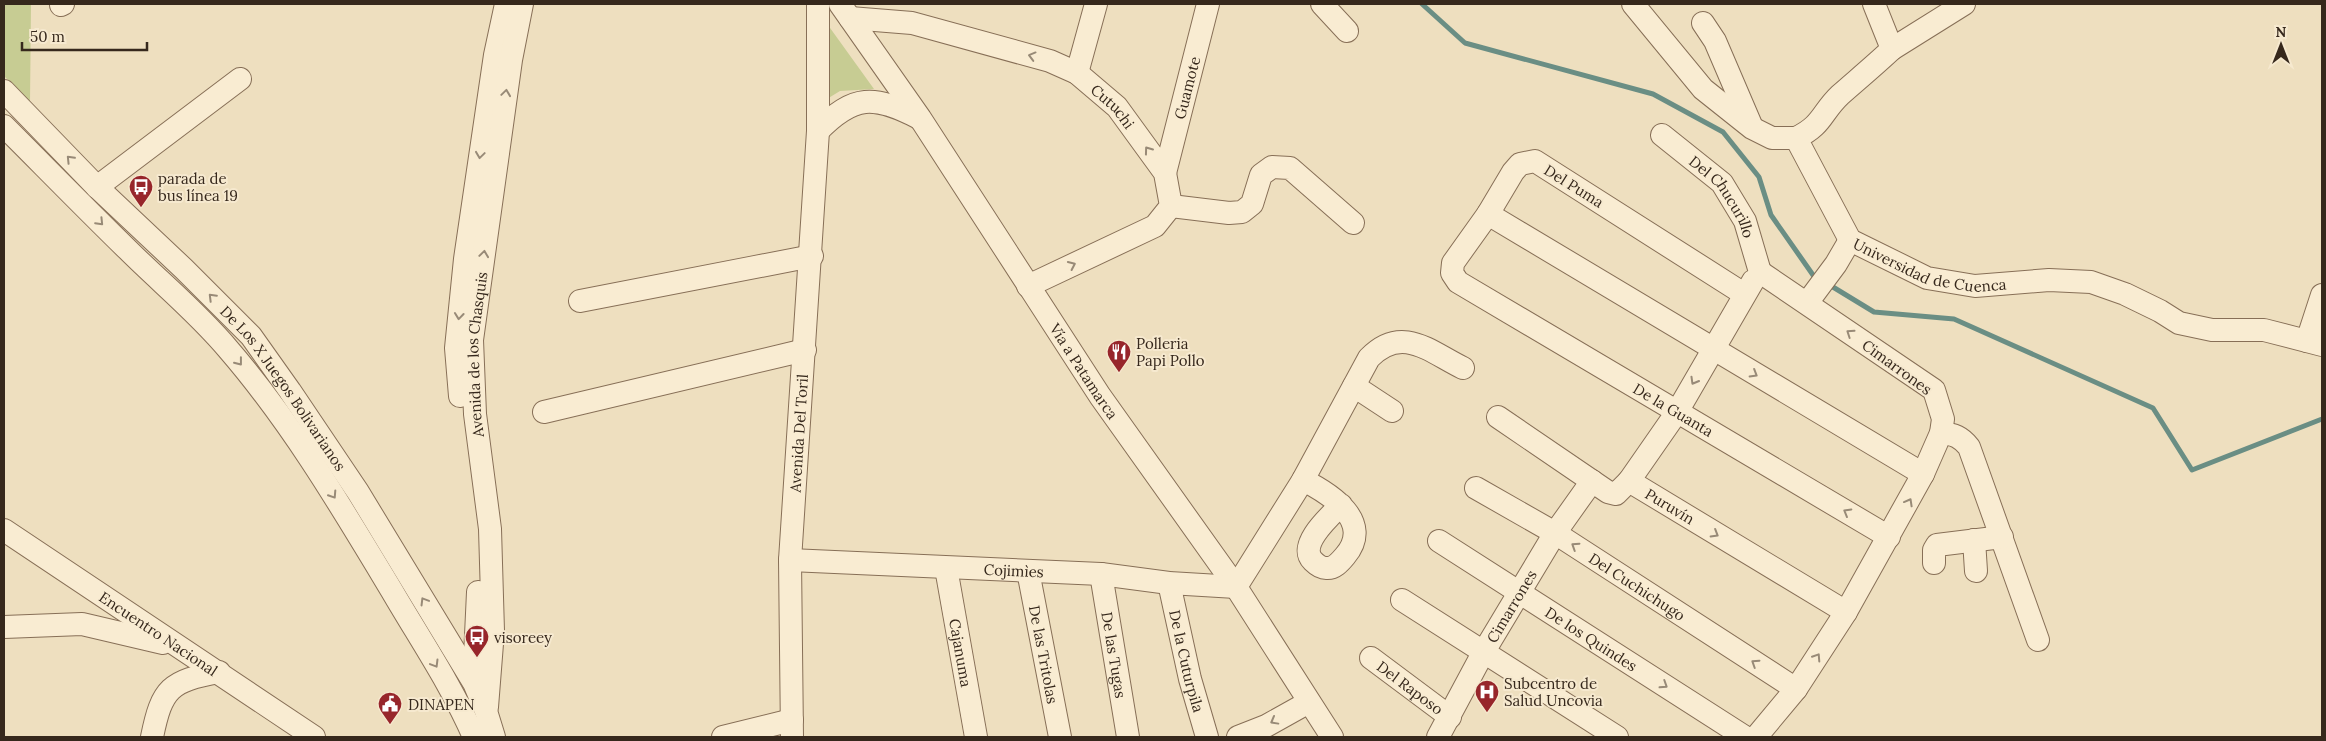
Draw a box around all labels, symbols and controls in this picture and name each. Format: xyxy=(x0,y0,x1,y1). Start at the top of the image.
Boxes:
scale bar xyxy=(22,20,148,52)
north arrow xyxy=(2256,20,2306,70)
text: N xyxy=(2276,23,2287,41)
text: 50 m xyxy=(30,27,65,46)
one-way arrow xyxy=(1027,51,1036,62)
street label: Guamote xyxy=(1170,54,1204,121)
street label: Cutuchi xyxy=(1087,80,1139,132)
one-way arrow xyxy=(500,89,511,97)
one-way arrow xyxy=(1145,146,1154,156)
street label: Del Chucurillo xyxy=(1686,151,1759,240)
one-way arrow xyxy=(475,152,486,160)
one-way arrow xyxy=(67,156,76,165)
street label: Del Puma xyxy=(1541,160,1607,212)
place label: parada de bus línea 19 xyxy=(158,169,238,205)
bus stop icon: parada de bus línea 19 xyxy=(128,174,154,208)
one-way arrow xyxy=(94,216,103,225)
street label: Universidad de Cuenca xyxy=(1850,234,2007,296)
one-way arrow xyxy=(478,250,489,258)
one-way arrow xyxy=(1067,261,1076,272)
street label: Avenida de los Chasquis xyxy=(462,270,491,440)
one-way arrow xyxy=(208,293,217,302)
street label: De Los X Juegos Bolivarianos xyxy=(216,301,350,474)
one-way arrow xyxy=(454,313,465,321)
street label: Vía a Patamarca xyxy=(1045,319,1123,423)
one-way arrow xyxy=(1846,330,1856,339)
place label: Polleria Papi Pollo xyxy=(1136,334,1205,370)
street label: Cimarrones xyxy=(1858,335,1936,399)
restaurant icon: Polleria Papi Pollo xyxy=(1106,339,1132,373)
one-way arrow xyxy=(233,357,242,366)
one-way arrow xyxy=(1749,368,1758,378)
street label: Avenida Del Toril xyxy=(785,373,812,494)
one-way arrow xyxy=(1690,376,1700,385)
street label: De la Guanta xyxy=(1630,378,1717,441)
street label: Puruvín xyxy=(1642,484,1698,528)
one-way arrow xyxy=(327,489,336,498)
one-way arrow xyxy=(1902,498,1912,507)
one-way arrow xyxy=(1844,509,1853,519)
one-way arrow xyxy=(1710,527,1719,537)
one-way arrow xyxy=(1571,543,1580,553)
street label: Del Cuchichugo xyxy=(1586,548,1689,625)
street label: Cojimìes xyxy=(983,559,1044,581)
street label: Cimarrones xyxy=(1482,566,1540,646)
street label: Encuentro Nacional xyxy=(96,587,222,680)
one-way arrow xyxy=(420,598,430,607)
street label: De los Quindes xyxy=(1542,602,1641,675)
street label: De las Tritolas xyxy=(1025,604,1063,705)
street label: De la Cuturpila xyxy=(1166,608,1209,715)
street label: De las Tugas xyxy=(1098,610,1131,700)
street label: Cajanuma xyxy=(946,617,976,689)
bus stop icon: visoreey xyxy=(464,624,490,658)
place label: visoreey xyxy=(494,628,552,647)
one-way arrow xyxy=(1811,653,1820,662)
street label: Del Raposo xyxy=(1373,656,1447,718)
one-way arrow xyxy=(429,658,439,667)
one-way arrow xyxy=(1752,660,1761,669)
place label: Subcentro de Salud Uncovia xyxy=(1504,674,1603,710)
hospital icon: Subcentro de Salud Uncovia xyxy=(1474,679,1500,713)
one-way arrow xyxy=(1658,679,1667,688)
public building icon: DINAPEN xyxy=(377,691,403,725)
place label: DINAPEN xyxy=(408,695,475,714)
one-way arrow xyxy=(1271,715,1280,725)

